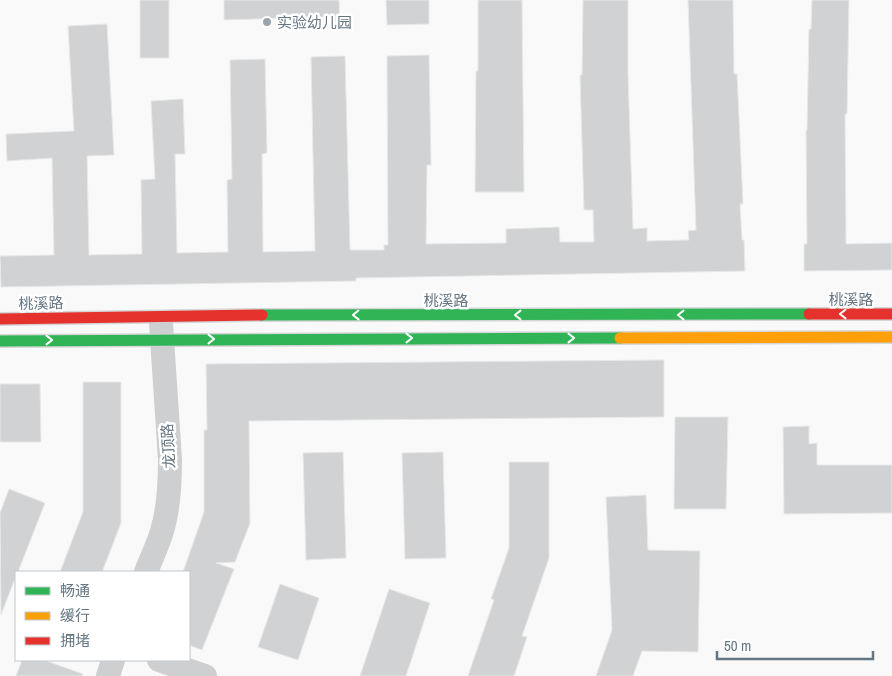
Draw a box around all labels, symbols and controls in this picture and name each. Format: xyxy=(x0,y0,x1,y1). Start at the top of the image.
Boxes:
place label: 实验幼儿园 xyxy=(277,12,352,33)
marker: 实验幼儿园 xyxy=(261,16,273,28)
street label: 桃溪路 xyxy=(828,289,874,310)
street label: 桃溪路 xyxy=(423,290,469,311)
street label: 桃溪路 xyxy=(18,292,64,314)
one-way arrow xyxy=(352,309,360,320)
one-way arrow xyxy=(839,309,847,319)
one-way arrow xyxy=(514,310,522,320)
one-way arrow xyxy=(677,310,684,320)
one-way arrow xyxy=(405,333,413,343)
one-way arrow xyxy=(568,333,575,343)
one-way arrow xyxy=(208,334,215,344)
one-way arrow xyxy=(45,335,53,345)
street label: 龙顶路 xyxy=(156,423,180,469)
legend xyxy=(15,571,190,661)
text: 畅通 xyxy=(60,580,90,601)
text: 缓行 xyxy=(60,605,90,626)
scale bar xyxy=(717,628,873,660)
text: 拥堵 xyxy=(60,630,90,651)
text: 50 m xyxy=(724,635,751,656)

